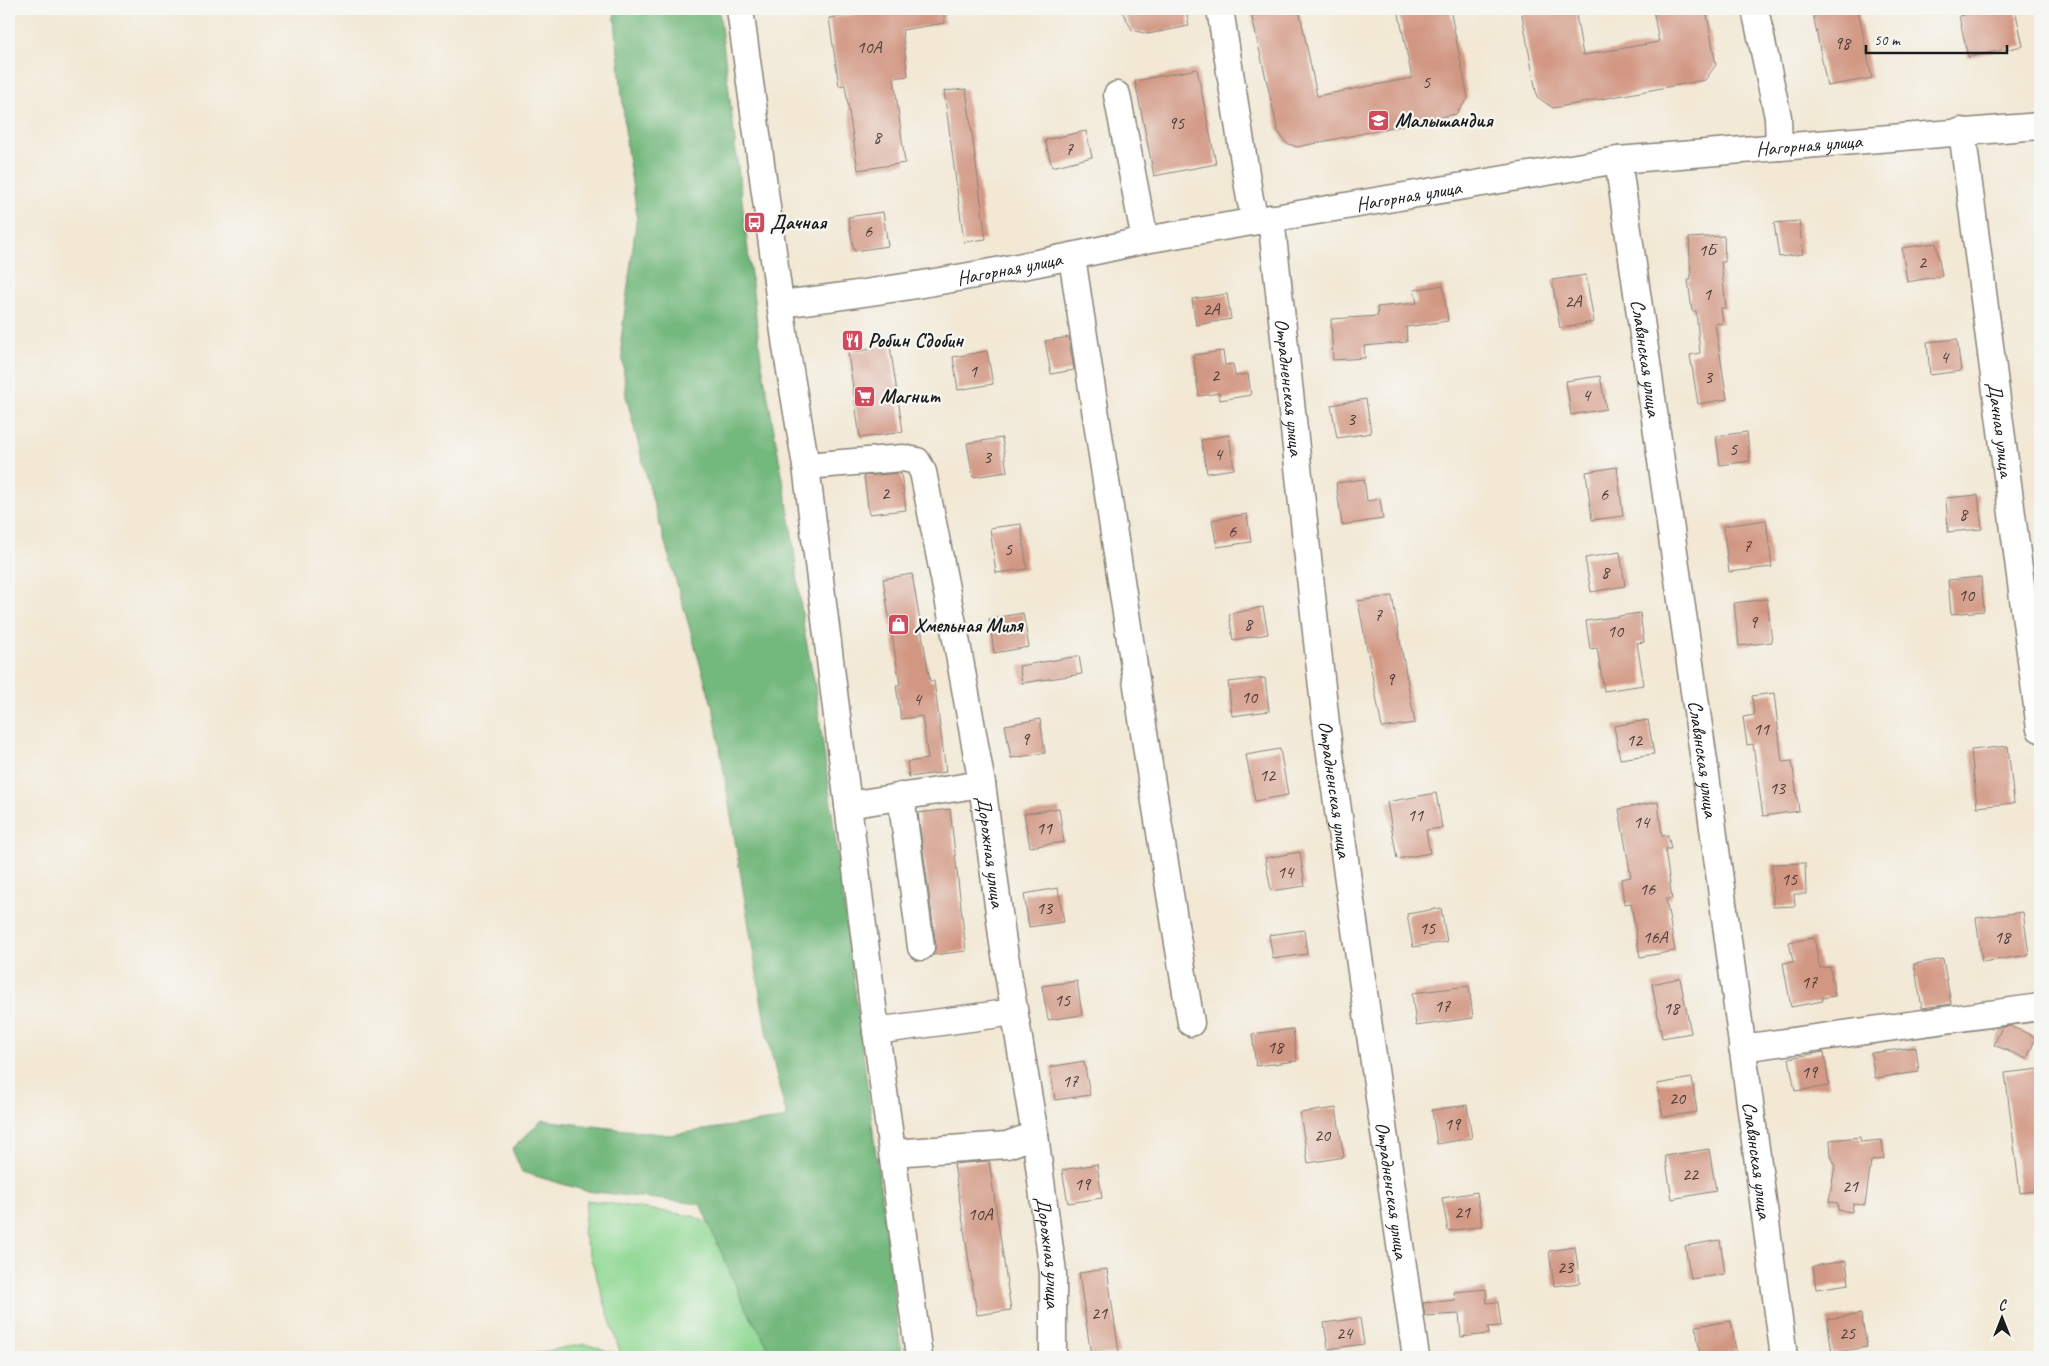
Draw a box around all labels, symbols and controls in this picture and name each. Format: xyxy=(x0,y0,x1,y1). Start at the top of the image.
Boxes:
scale bar xyxy=(1866,22,2008,54)
text: 50 m xyxy=(1874,31,1901,50)
house number: 98 xyxy=(1834,32,1852,54)
house number: 10А xyxy=(856,36,883,58)
house number: 5 xyxy=(1422,71,1431,93)
school or university icon: Малышандия xyxy=(1367,108,1391,132)
place label: Малышандия xyxy=(1395,108,1494,133)
house number: 95 xyxy=(1168,112,1185,134)
house number: 8 xyxy=(873,126,883,148)
street label: Нагорная улица xyxy=(1755,128,1864,161)
house number: 7 xyxy=(1065,138,1074,160)
street label: Нагорная улица xyxy=(1354,174,1464,217)
bus stop icon: Дачная xyxy=(742,210,766,234)
place label: Дачная xyxy=(770,210,827,235)
house number: 6 xyxy=(864,220,873,242)
house number: 1Б xyxy=(1698,239,1718,261)
street label: Нагорная улица xyxy=(955,246,1065,290)
house number: 2 xyxy=(1918,251,1928,273)
house number: 1 xyxy=(1703,283,1712,305)
house number: 2А xyxy=(1564,290,1583,312)
house number: 2А xyxy=(1202,298,1221,320)
street label: Славянская улица xyxy=(1626,298,1667,419)
street label: Отрадненская улица xyxy=(1269,317,1309,458)
restaurant icon: Робин Сдобин xyxy=(840,328,864,352)
place label: Робин Сдобин xyxy=(868,328,964,353)
house number: 4 xyxy=(1940,346,1950,368)
house number: 1 xyxy=(969,360,978,382)
house number: 2 xyxy=(1211,364,1221,386)
house number: 3 xyxy=(1704,366,1714,388)
street label: Дачная улица xyxy=(1982,380,2020,480)
supermarket icon: Магнит xyxy=(852,384,876,408)
place label: Магнит xyxy=(880,384,941,409)
house number: 4 xyxy=(1582,384,1592,406)
house number: 3 xyxy=(1347,408,1357,430)
house number: 5 xyxy=(1729,438,1738,460)
house number: 4 xyxy=(1214,443,1224,465)
house number: 3 xyxy=(983,446,993,468)
house number: 2 xyxy=(881,482,891,504)
house number: 6 xyxy=(1600,483,1609,505)
house number: 8 xyxy=(1959,503,1969,525)
house number: 6 xyxy=(1228,520,1237,542)
house number: 7 xyxy=(1743,535,1752,557)
house number: 5 xyxy=(1004,538,1013,560)
house number: 8 xyxy=(1601,561,1611,583)
house number: 10 xyxy=(1958,584,1976,606)
house number: 7 xyxy=(1374,604,1383,626)
house number: 9 xyxy=(1749,611,1759,633)
shop icon: Хмельная Миля xyxy=(886,613,910,637)
place label: Хмельная Миля xyxy=(914,613,1025,638)
house number: 8 xyxy=(1244,613,1254,635)
house number: 10 xyxy=(1607,620,1625,642)
house number: 9 xyxy=(1386,668,1396,690)
house number: 10 xyxy=(1241,686,1259,708)
house number: 4 xyxy=(913,688,923,710)
street label: Славянская улица xyxy=(1683,699,1724,820)
house number: 11 xyxy=(1753,718,1770,740)
street label: Отрадненская улица xyxy=(1313,720,1357,861)
house number: 9 xyxy=(1021,728,1031,750)
house number: 12 xyxy=(1626,729,1644,751)
house number: 12 xyxy=(1259,764,1277,786)
house number: 13 xyxy=(1769,777,1787,799)
street label: Дорожная улица xyxy=(971,794,1011,910)
house number: 11 xyxy=(1407,804,1424,826)
house number: 14 xyxy=(1633,811,1651,833)
house number: 11 xyxy=(1036,817,1053,839)
house number: 14 xyxy=(1277,861,1295,883)
house number: 15 xyxy=(1781,868,1798,890)
house number: 16 xyxy=(1639,878,1656,900)
house number: 13 xyxy=(1036,897,1054,919)
house number: 15 xyxy=(1419,917,1436,939)
house number: 16А xyxy=(1642,926,1669,948)
house number: 18 xyxy=(1994,926,2012,948)
house number: 17 xyxy=(1801,971,1818,993)
house number: 15 xyxy=(1054,989,1071,1011)
house number: 17 xyxy=(1434,995,1451,1017)
house number: 18 xyxy=(1663,997,1681,1019)
house number: 18 xyxy=(1267,1036,1285,1058)
house number: 19 xyxy=(1801,1061,1819,1083)
house number: 17 xyxy=(1062,1070,1079,1092)
house number: 20 xyxy=(1669,1087,1687,1109)
street label: Славянская улица xyxy=(1737,1100,1778,1222)
house number: 19 xyxy=(1444,1113,1462,1135)
street label: Отрадненская улица xyxy=(1370,1120,1415,1262)
house number: 20 xyxy=(1314,1124,1332,1146)
house number: 22 xyxy=(1682,1163,1700,1185)
house number: 19 xyxy=(1074,1173,1092,1195)
house number: 21 xyxy=(1842,1175,1859,1197)
street label: Дорожная улица xyxy=(1031,1195,1066,1310)
house number: 21 xyxy=(1454,1201,1471,1223)
house number: 10А xyxy=(967,1203,994,1225)
house number: 23 xyxy=(1557,1256,1575,1278)
north arrow xyxy=(1976,1294,2026,1344)
text: С xyxy=(1999,1297,2008,1314)
house number: 21 xyxy=(1091,1302,1108,1324)
house number: 24 xyxy=(1336,1322,1354,1344)
house number: 25 xyxy=(1839,1322,1856,1344)

